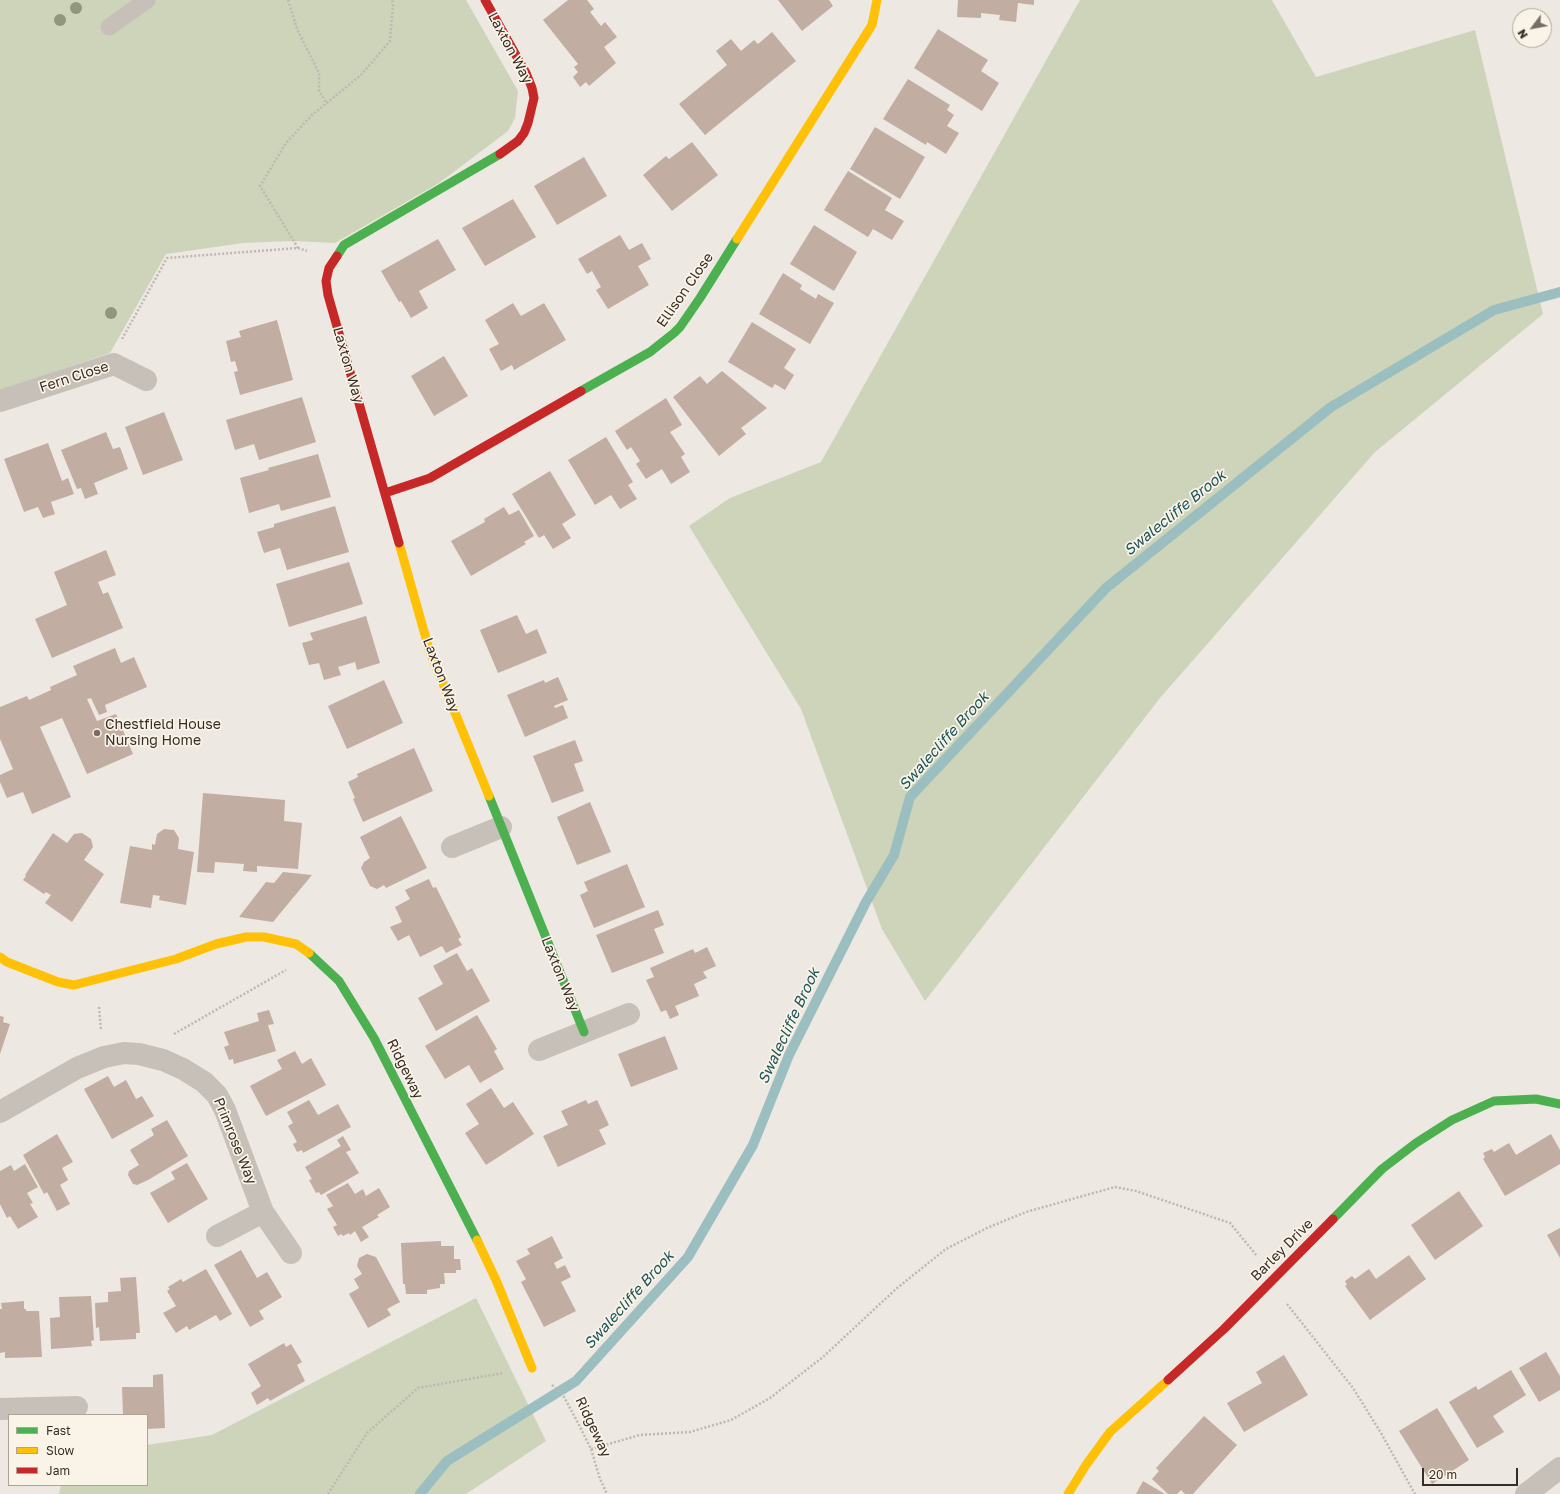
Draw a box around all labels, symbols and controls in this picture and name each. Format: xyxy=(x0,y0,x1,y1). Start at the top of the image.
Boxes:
north arrow xyxy=(1512,8,1552,48)
street label: Laxton Way xyxy=(484,9,536,87)
text: N xyxy=(1515,27,1530,41)
street label: Ellison Close xyxy=(653,250,717,330)
street label: Laxton Way xyxy=(329,325,367,405)
street label: Fern Close xyxy=(37,358,111,396)
water label: Swalecliffe Brook xyxy=(1120,466,1230,560)
street label: Laxton Way xyxy=(419,635,463,715)
water label: Swalecliffe Brook xyxy=(895,688,993,794)
place label: Chestfield House Nursing Home xyxy=(105,717,221,750)
marker: Chestfield House Nursing Home xyxy=(92,728,102,738)
street label: Laxton Way xyxy=(538,934,582,1014)
water label: Swalecliffe Brook xyxy=(754,965,824,1087)
street label: Ridgeway xyxy=(383,1036,427,1102)
street label: Primrose Way xyxy=(210,1095,260,1187)
street label: Barley Drive xyxy=(1247,1215,1317,1285)
water label: Swalecliffe Brook xyxy=(580,1247,678,1353)
street label: Ridgeway xyxy=(572,1394,614,1460)
legend xyxy=(8,1414,148,1486)
text: Fast xyxy=(46,1423,71,1438)
text: Slow xyxy=(46,1443,74,1458)
scale bar xyxy=(1424,1460,1520,1486)
text: Jam xyxy=(46,1463,70,1478)
text: 20 m xyxy=(1429,1467,1457,1482)

